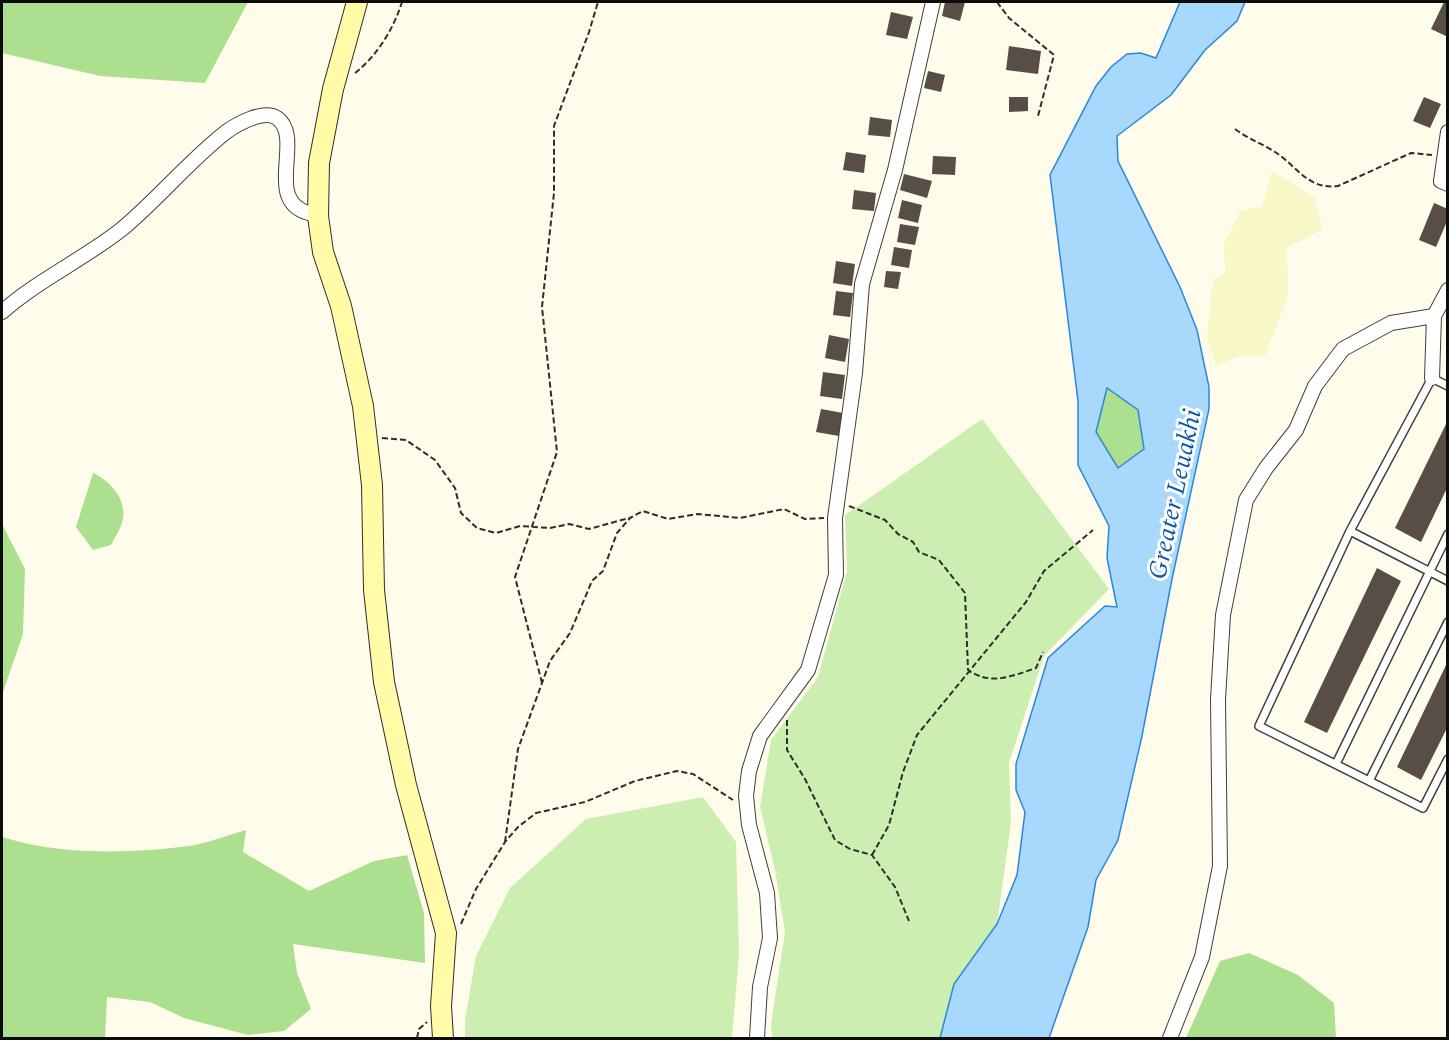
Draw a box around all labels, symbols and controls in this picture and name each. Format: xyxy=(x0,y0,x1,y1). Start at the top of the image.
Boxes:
water label: Greater Leuakhi xyxy=(1137,405,1213,583)

